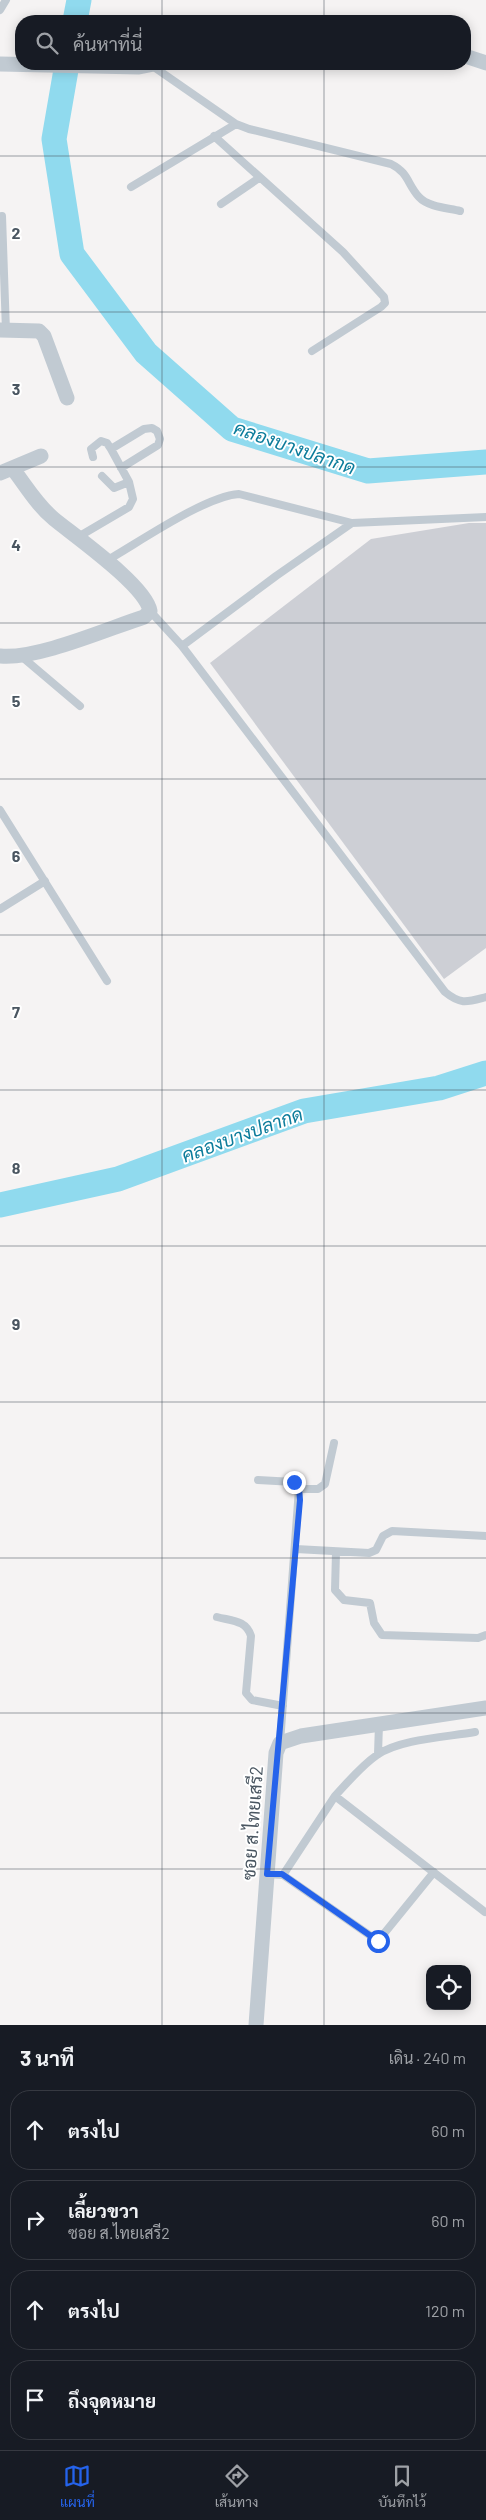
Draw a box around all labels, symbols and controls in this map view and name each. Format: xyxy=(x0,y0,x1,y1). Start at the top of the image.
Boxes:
search box xyxy=(15,15,471,70)
icon: search xyxy=(33,29,61,57)
text: ค้นหาที่นี่ xyxy=(73,32,142,55)
text: 2 xyxy=(12,223,21,242)
text: 3 xyxy=(12,379,20,398)
water label: คลองบางปลากด xyxy=(231,415,359,479)
text: 4 xyxy=(11,535,21,554)
text: 5 xyxy=(12,691,21,710)
text: 6 xyxy=(12,846,21,865)
text: 7 xyxy=(12,1002,20,1021)
water label: คลองบางปลากด xyxy=(178,1101,306,1167)
text: 8 xyxy=(12,1158,21,1177)
text: 9 xyxy=(12,1314,20,1333)
route end xyxy=(283,1471,306,1494)
street label: ซอย ส.ไทยเสรี2 xyxy=(236,1765,267,1881)
route start xyxy=(367,1930,390,1953)
map controls xyxy=(426,1965,471,2010)
button: locate xyxy=(426,1965,471,2010)
text: 3 นาที xyxy=(20,2045,74,2070)
text: เดิน · 240 m xyxy=(389,2048,466,2067)
icon: ahead xyxy=(21,2116,49,2144)
text: ตรงไป xyxy=(68,2119,120,2142)
text: 60 m xyxy=(431,2121,465,2140)
text: เลี้ยวขวา xyxy=(68,2199,139,2222)
icon: right xyxy=(21,2206,49,2234)
text: 60 m xyxy=(431,2211,465,2230)
text: ซอย ส.ไทยเสรี2 xyxy=(68,2223,170,2242)
icon: ahead xyxy=(21,2296,49,2324)
text: ตรงไป xyxy=(68,2299,120,2322)
text: 120 m xyxy=(425,2301,465,2320)
icon: arrive xyxy=(21,2386,49,2414)
text: ถึงจุดหมาย xyxy=(68,2389,156,2412)
tab: แผนที่ xyxy=(60,2462,95,2510)
tab: เส้นทาง xyxy=(215,2462,258,2510)
tab: บันทึกไว้ xyxy=(378,2462,426,2510)

